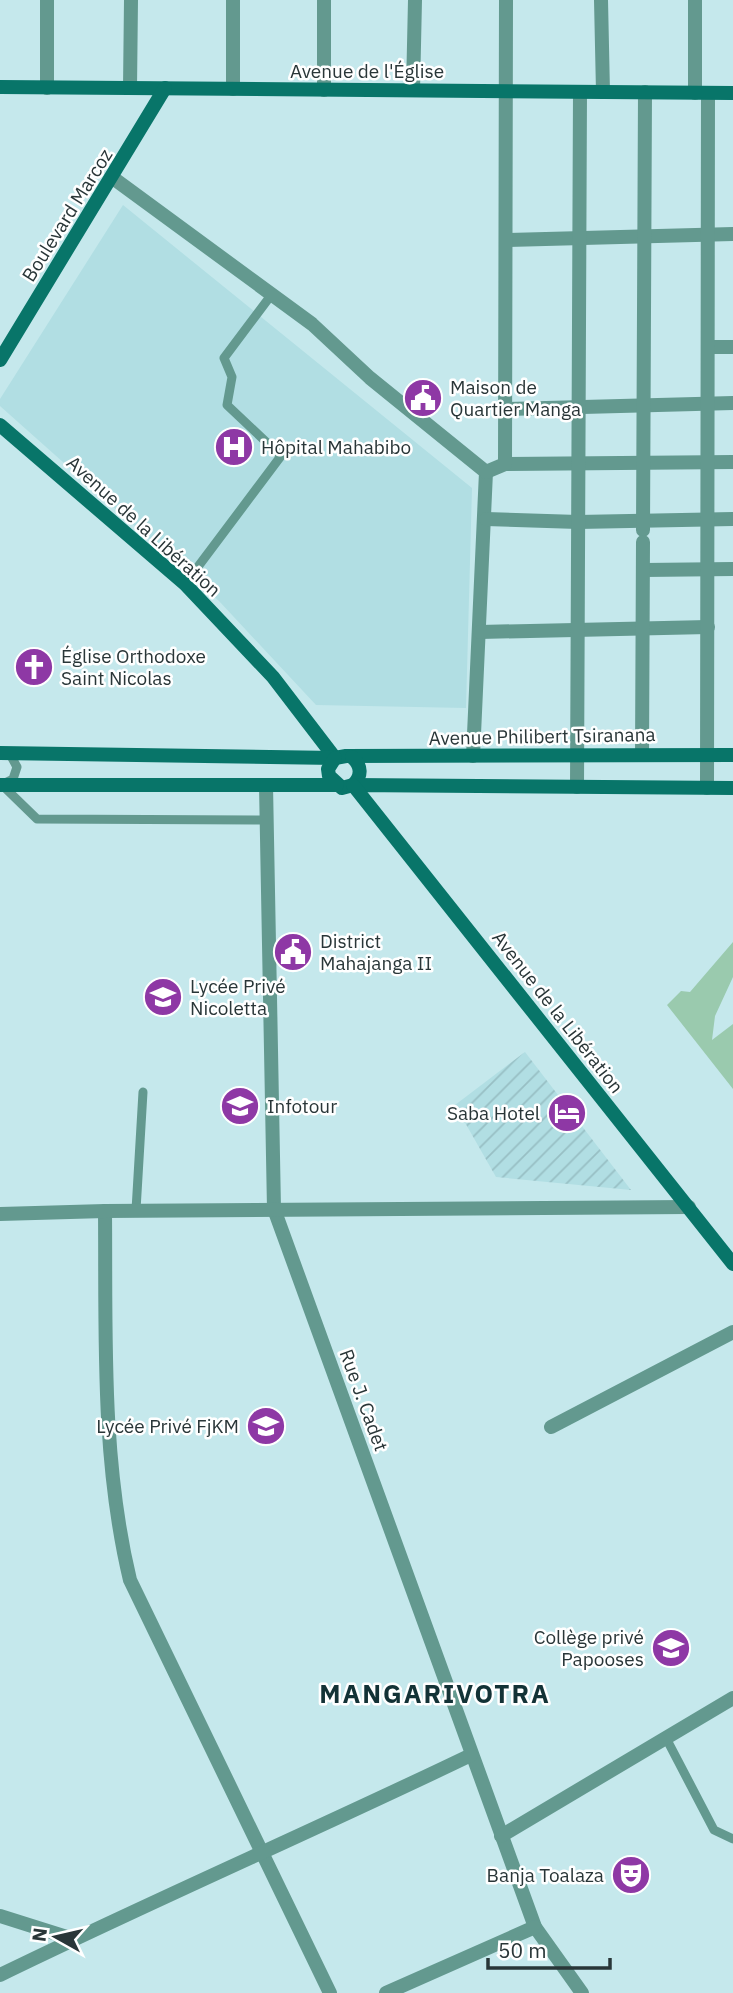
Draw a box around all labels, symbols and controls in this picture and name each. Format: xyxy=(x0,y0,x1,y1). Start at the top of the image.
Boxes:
street label: Avenue de l'Église xyxy=(290,59,444,83)
street label: Boulevard Marcoz xyxy=(16,144,118,286)
place label: Maison de Quartier Manga xyxy=(450,375,581,421)
public building icon: Maison de Quartier Manga xyxy=(402,377,444,419)
hospital icon: Hôpital Mahabibo xyxy=(213,426,255,468)
place label: Hôpital Mahabibo xyxy=(261,435,411,459)
street label: Avenue de la Libération xyxy=(62,450,226,602)
place label: Église Orthodoxe Saint Nicolas xyxy=(61,644,206,690)
church icon: Église Orthodoxe Saint Nicolas xyxy=(13,646,55,688)
street label: Avenue Philibert Tsiranana xyxy=(428,722,656,750)
street label: Avenue de la Libération xyxy=(487,926,629,1098)
place label: District Mahajanga II xyxy=(320,929,432,975)
public building icon: District Mahajanga II xyxy=(272,931,314,973)
place label: Lycée Privé Nicoletta xyxy=(190,974,286,1020)
school or university icon: Lycée Privé Nicoletta xyxy=(142,976,184,1018)
school or university icon: Infotour xyxy=(219,1085,261,1127)
hotel icon: Saba Hotel xyxy=(546,1092,588,1134)
place label: Infotour xyxy=(267,1094,337,1118)
place label: Saba Hotel xyxy=(447,1101,540,1125)
street label: Rue J. Cadet xyxy=(334,1346,394,1454)
school or university icon: Lycée Privé FjKM xyxy=(245,1405,287,1447)
place label: Lycée Privé FjKM xyxy=(96,1414,239,1438)
place label: Collège privé Papooses xyxy=(534,1625,644,1671)
school or university icon: Collège privé Papooses xyxy=(650,1627,692,1669)
district label: MANGARIVOTRA xyxy=(319,1676,551,1710)
theatre icon: Banja Toalaza xyxy=(610,1854,652,1896)
place label: Banja Toalaza xyxy=(487,1863,604,1887)
north arrow xyxy=(21,1902,91,1972)
text: N xyxy=(26,1926,52,1943)
scale bar xyxy=(488,1926,610,1970)
text: 50 m xyxy=(498,1936,547,1964)

